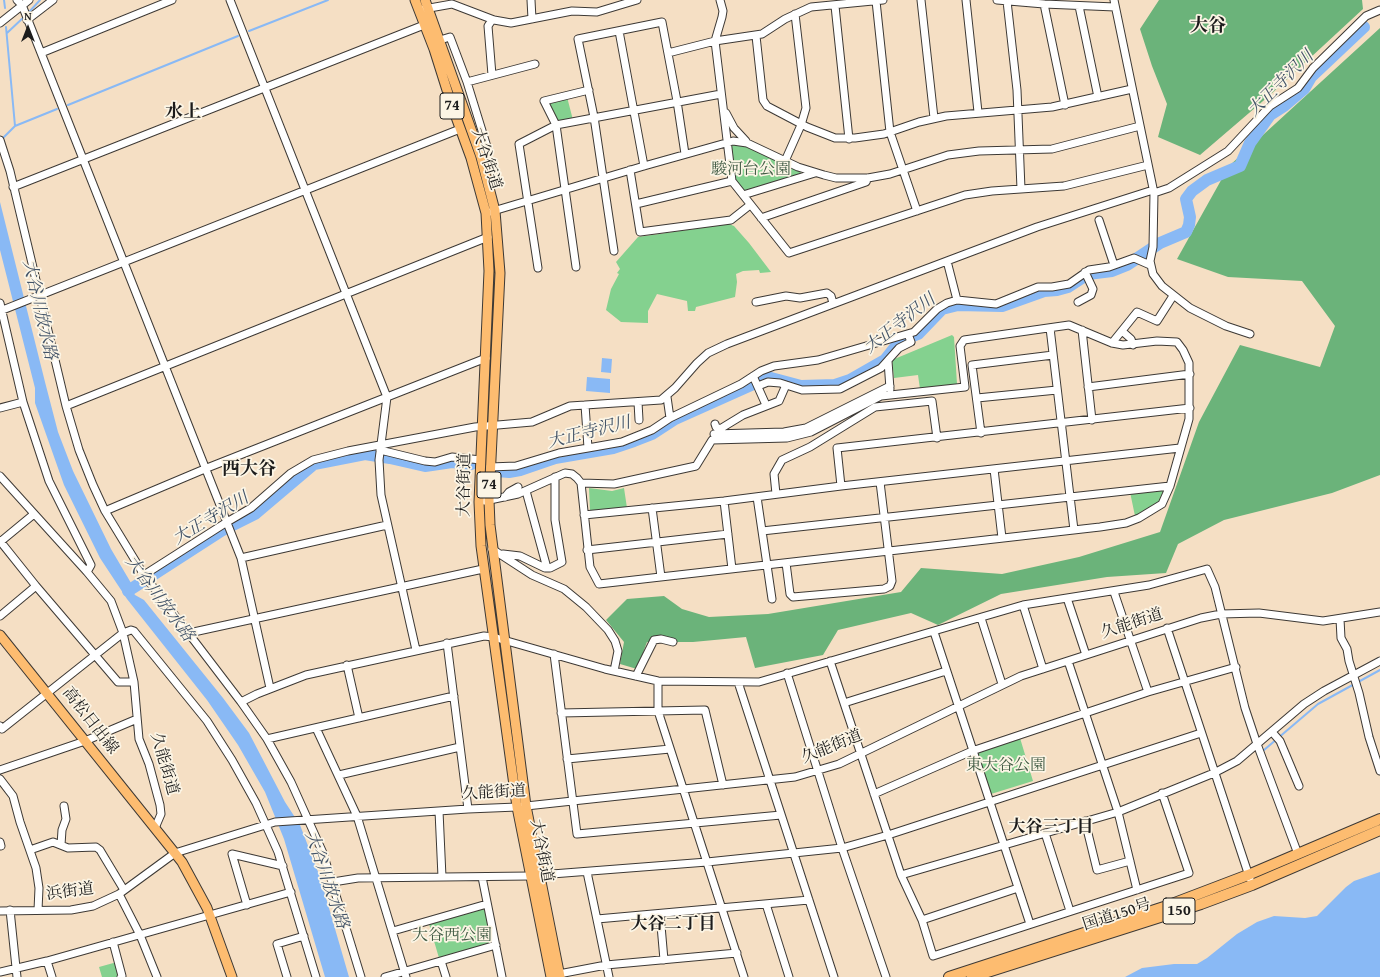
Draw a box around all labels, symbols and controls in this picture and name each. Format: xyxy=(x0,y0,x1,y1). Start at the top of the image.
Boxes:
north arrow xyxy=(8,8,48,48)
text: N xyxy=(24,8,32,24)
district label: 大谷 xyxy=(1190,15,1226,37)
water label: 大正寺沢川 xyxy=(1244,47,1318,121)
road number: 74 xyxy=(440,93,464,119)
district label: 水上 xyxy=(165,101,201,123)
street label: 大谷街道 xyxy=(467,126,505,192)
park label: 駿河台公園 xyxy=(711,160,791,180)
water label: 大谷川放水路 xyxy=(18,258,60,362)
water label: 大正寺沢川 xyxy=(860,290,940,358)
water label: 大正寺沢川 xyxy=(545,413,633,453)
street label: 大谷街道 xyxy=(455,453,475,517)
district label: 西大谷 xyxy=(222,458,276,480)
road number: 74 xyxy=(477,472,501,498)
water label: 大正寺沢川 xyxy=(169,488,253,550)
water label: 大谷川放水路 xyxy=(120,552,198,646)
street label: 久能街道 xyxy=(1099,605,1165,643)
street label: 高松日出線 xyxy=(58,684,122,758)
street label: 久能街道 xyxy=(799,726,865,768)
street label: 久能街道 xyxy=(146,731,182,797)
park label: 東大谷公園 xyxy=(966,756,1046,776)
street label: 久能街道 xyxy=(462,782,526,804)
street label: 大谷街道 xyxy=(525,818,557,884)
district label: 大谷三丁目 xyxy=(1009,818,1093,838)
water label: 大谷川放水路 xyxy=(300,828,352,932)
street label: 浜街道 xyxy=(45,880,95,904)
street label: 国道150号 xyxy=(1080,895,1154,935)
road number: 150 xyxy=(1163,898,1195,924)
district label: 大谷二丁目 xyxy=(631,915,715,935)
park label: 大谷西公園 xyxy=(412,926,492,946)

